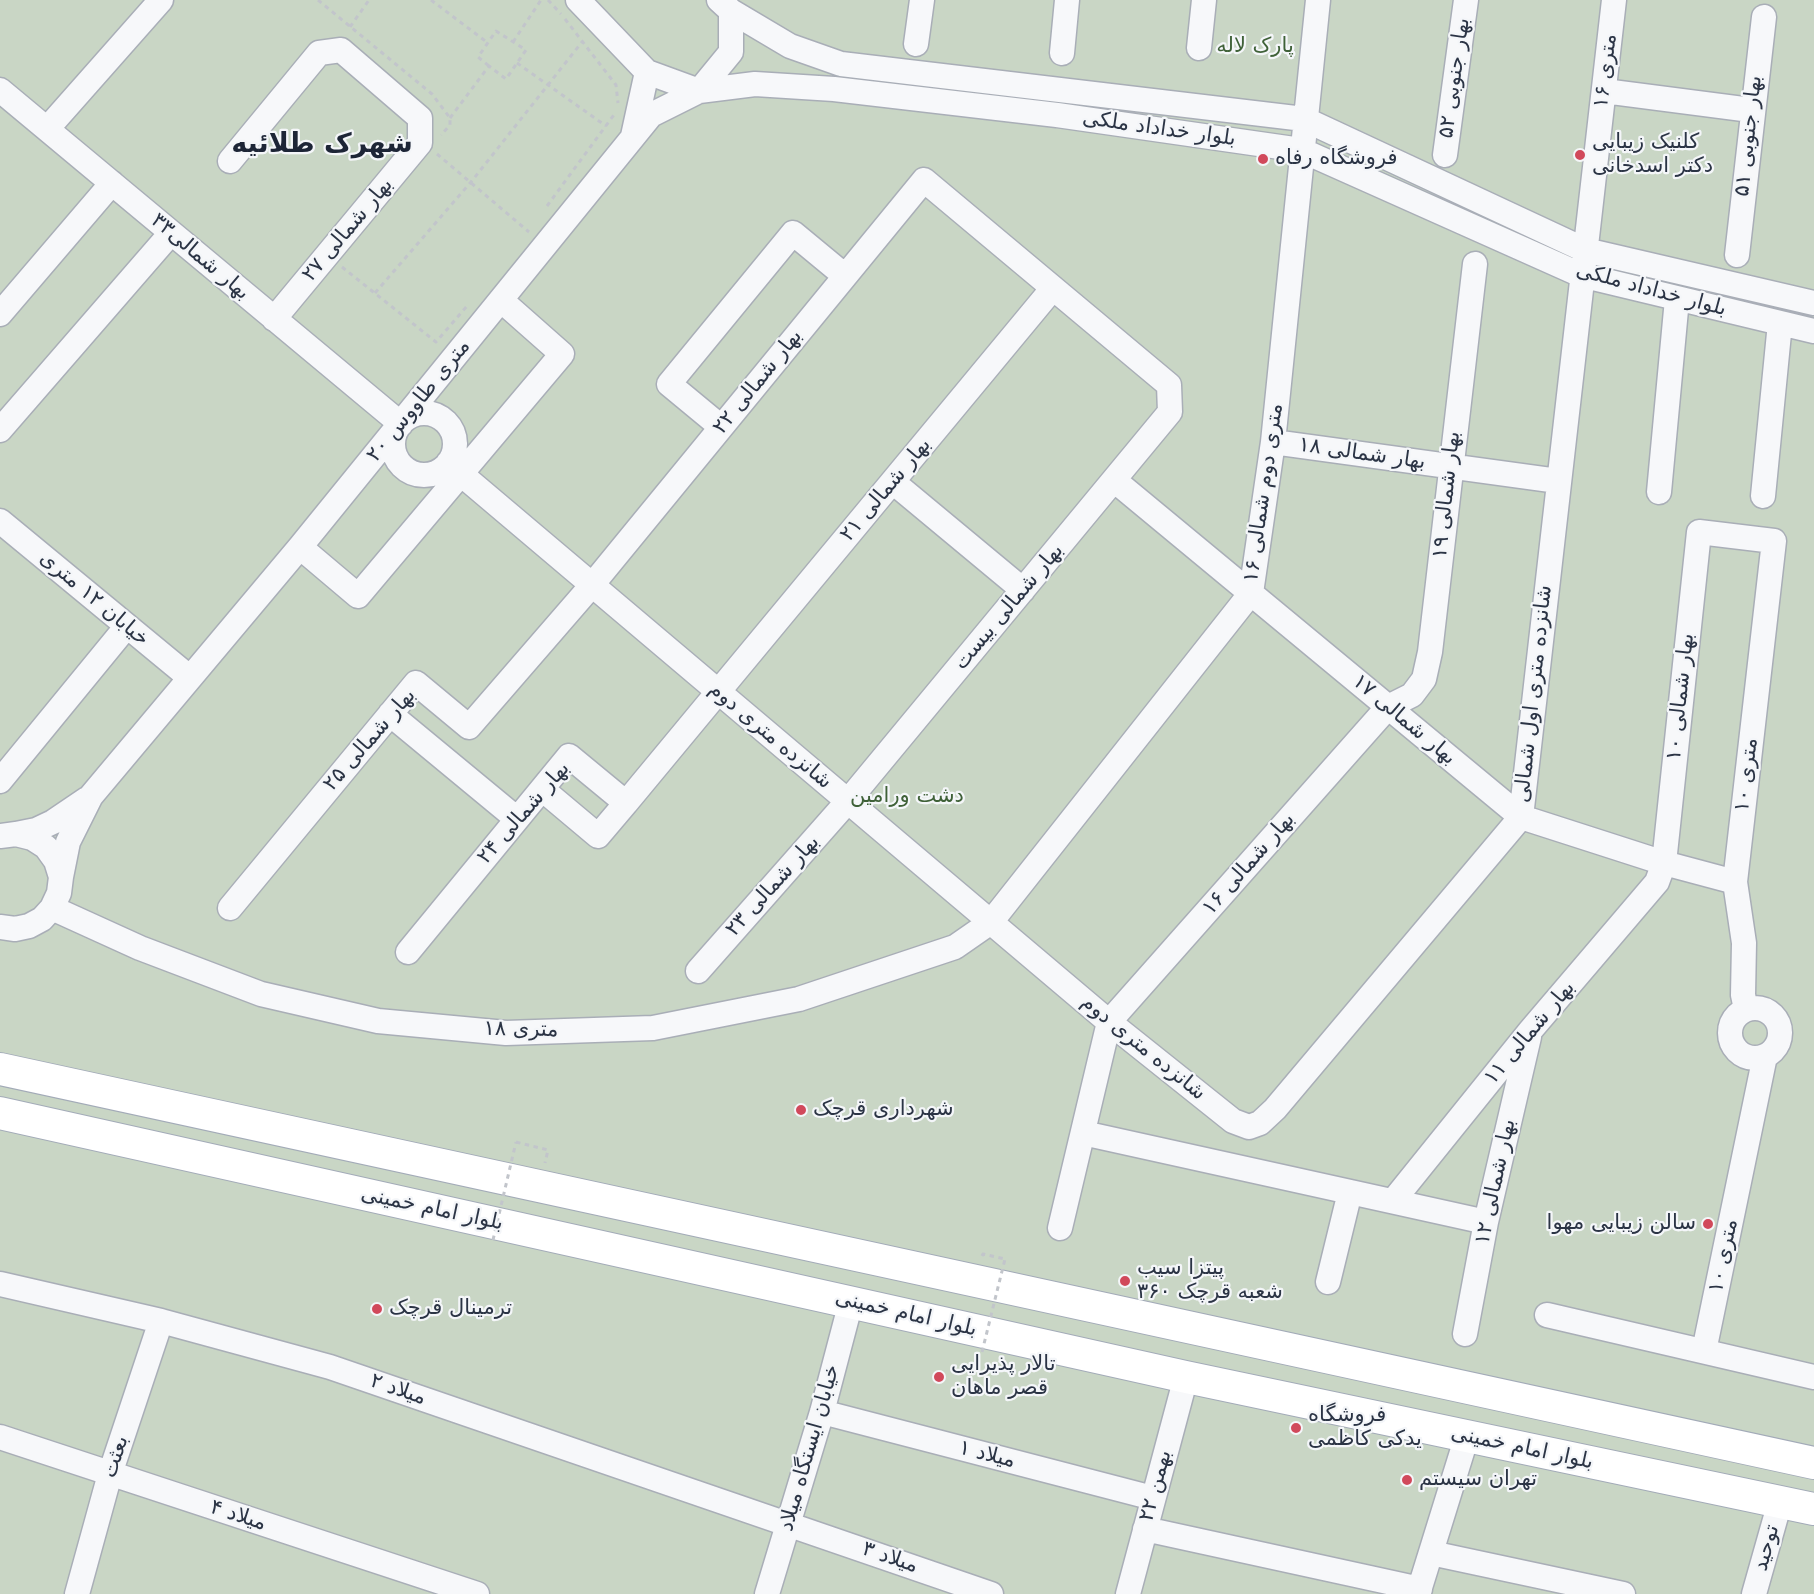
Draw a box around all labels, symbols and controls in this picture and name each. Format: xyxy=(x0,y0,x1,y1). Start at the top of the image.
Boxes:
street label: بهار جنوبی ۵۲ xyxy=(1434,16,1476,140)
street label: ۱۶ متری xyxy=(1589,32,1623,110)
park label: پارک لاله xyxy=(1216,34,1294,60)
street label: بهار جنوبی ۵۱ xyxy=(1730,74,1768,198)
street label: بلوار خداداد ملکی xyxy=(1081,106,1237,152)
district label: شهرک طلائیه xyxy=(231,129,413,161)
place label: کلنیک زیبایی دکتر اسدخانی xyxy=(1592,130,1713,180)
place label: فروشگاه رفاه xyxy=(1275,146,1398,172)
marker: کلنیک زیبایی دکتر اسدخانی xyxy=(1573,148,1587,162)
marker: فروشگاه رفاه xyxy=(1256,152,1270,166)
street label: بهار شمالی ۲۷ xyxy=(297,173,399,287)
street label: بهار شمالی۳۳ xyxy=(145,208,255,306)
street label: بلوار خداداد ملکی xyxy=(1573,258,1729,322)
street label: بهار شمالی ۲۲ xyxy=(708,324,808,440)
street label: ۲۰ متری طاووس xyxy=(362,335,476,467)
street label: ۱۶ متری دوم شمالی xyxy=(1239,402,1289,584)
street label: بهار شمالی ۱۹ xyxy=(1428,430,1466,560)
street label: بهار شمالی ۲۱ xyxy=(835,433,937,547)
street label: بهار شمالی ۱۸ xyxy=(1297,433,1427,475)
street label: بهار شمالی بیست xyxy=(949,539,1069,675)
street label: خیابان ۱۲ متری xyxy=(34,546,154,652)
street label: شانزده متری اول شمالی xyxy=(1510,584,1558,804)
street label: بهار شمالی ۱۰ xyxy=(1662,632,1700,762)
street label: بهار شمالی ۱۷ xyxy=(1347,669,1461,771)
street label: شانزده متری دوم xyxy=(703,677,837,795)
street label: بهار شمالی ۲۵ xyxy=(318,683,422,797)
street label: ۱۰ متری xyxy=(1730,736,1764,814)
street label: بهار شمالی ۲۴ xyxy=(472,756,576,870)
park label: دشت ورامین xyxy=(850,784,964,810)
street label: بهار شمالی ۱۶ xyxy=(1197,807,1301,921)
street label: بهار شمالی ۲۳ xyxy=(721,830,825,942)
street label: بهار شمالی ۱۱ xyxy=(1479,976,1581,1090)
street label: شانزده متری دوم xyxy=(1076,990,1210,1106)
street label: ۱۸ متری xyxy=(483,1017,559,1043)
place label: شهرداری قرچک xyxy=(813,1097,954,1123)
marker: شهرداری قرچک xyxy=(794,1103,808,1117)
street label: بهار شمالی ۱۲ xyxy=(1470,1117,1522,1247)
street label: بلوار امام خمینی xyxy=(359,1182,505,1236)
place label: سالن زیبایی مهوا xyxy=(1547,1211,1696,1237)
marker: سالن زیبایی مهوا xyxy=(1701,1217,1715,1231)
street label: ۱۰ متری xyxy=(1704,1217,1744,1295)
place label: پیتزا سیب ۳۶۰ شعبه قرچک xyxy=(1137,1256,1283,1306)
marker: پیتزا سیب ۳۶۰ شعبه قرچک xyxy=(1118,1274,1132,1288)
street label: بلوار امام خمینی xyxy=(833,1285,979,1343)
place label: ترمینال قرچک xyxy=(389,1296,512,1322)
marker: ترمینال قرچک xyxy=(370,1302,384,1316)
place label: تالار پذیرایی قصر ماهان xyxy=(951,1352,1056,1402)
street label: خیابان ایستگاه میلاد xyxy=(774,1362,846,1534)
street label: میلاد ۲ xyxy=(367,1369,429,1411)
marker: تالار پذیرایی قصر ماهان xyxy=(932,1370,946,1384)
place label: فروشگاه یدکی کاظمی xyxy=(1308,1403,1422,1453)
marker: فروشگاه یدکی کاظمی xyxy=(1289,1421,1303,1435)
street label: بلوار امام خمینی xyxy=(1449,1421,1595,1475)
street label: بعثت xyxy=(97,1433,135,1481)
street label: میلاد ۱ xyxy=(956,1436,1018,1474)
street label: ۲۲ بهمن xyxy=(1134,1448,1178,1524)
place label: تهران سیستم xyxy=(1419,1467,1537,1493)
marker: تهران سیستم xyxy=(1400,1473,1414,1487)
street label: میلاد ۴ xyxy=(207,1495,269,1537)
street label: توحید xyxy=(1748,1522,1786,1574)
street label: میلاد ۳ xyxy=(859,1537,921,1579)

